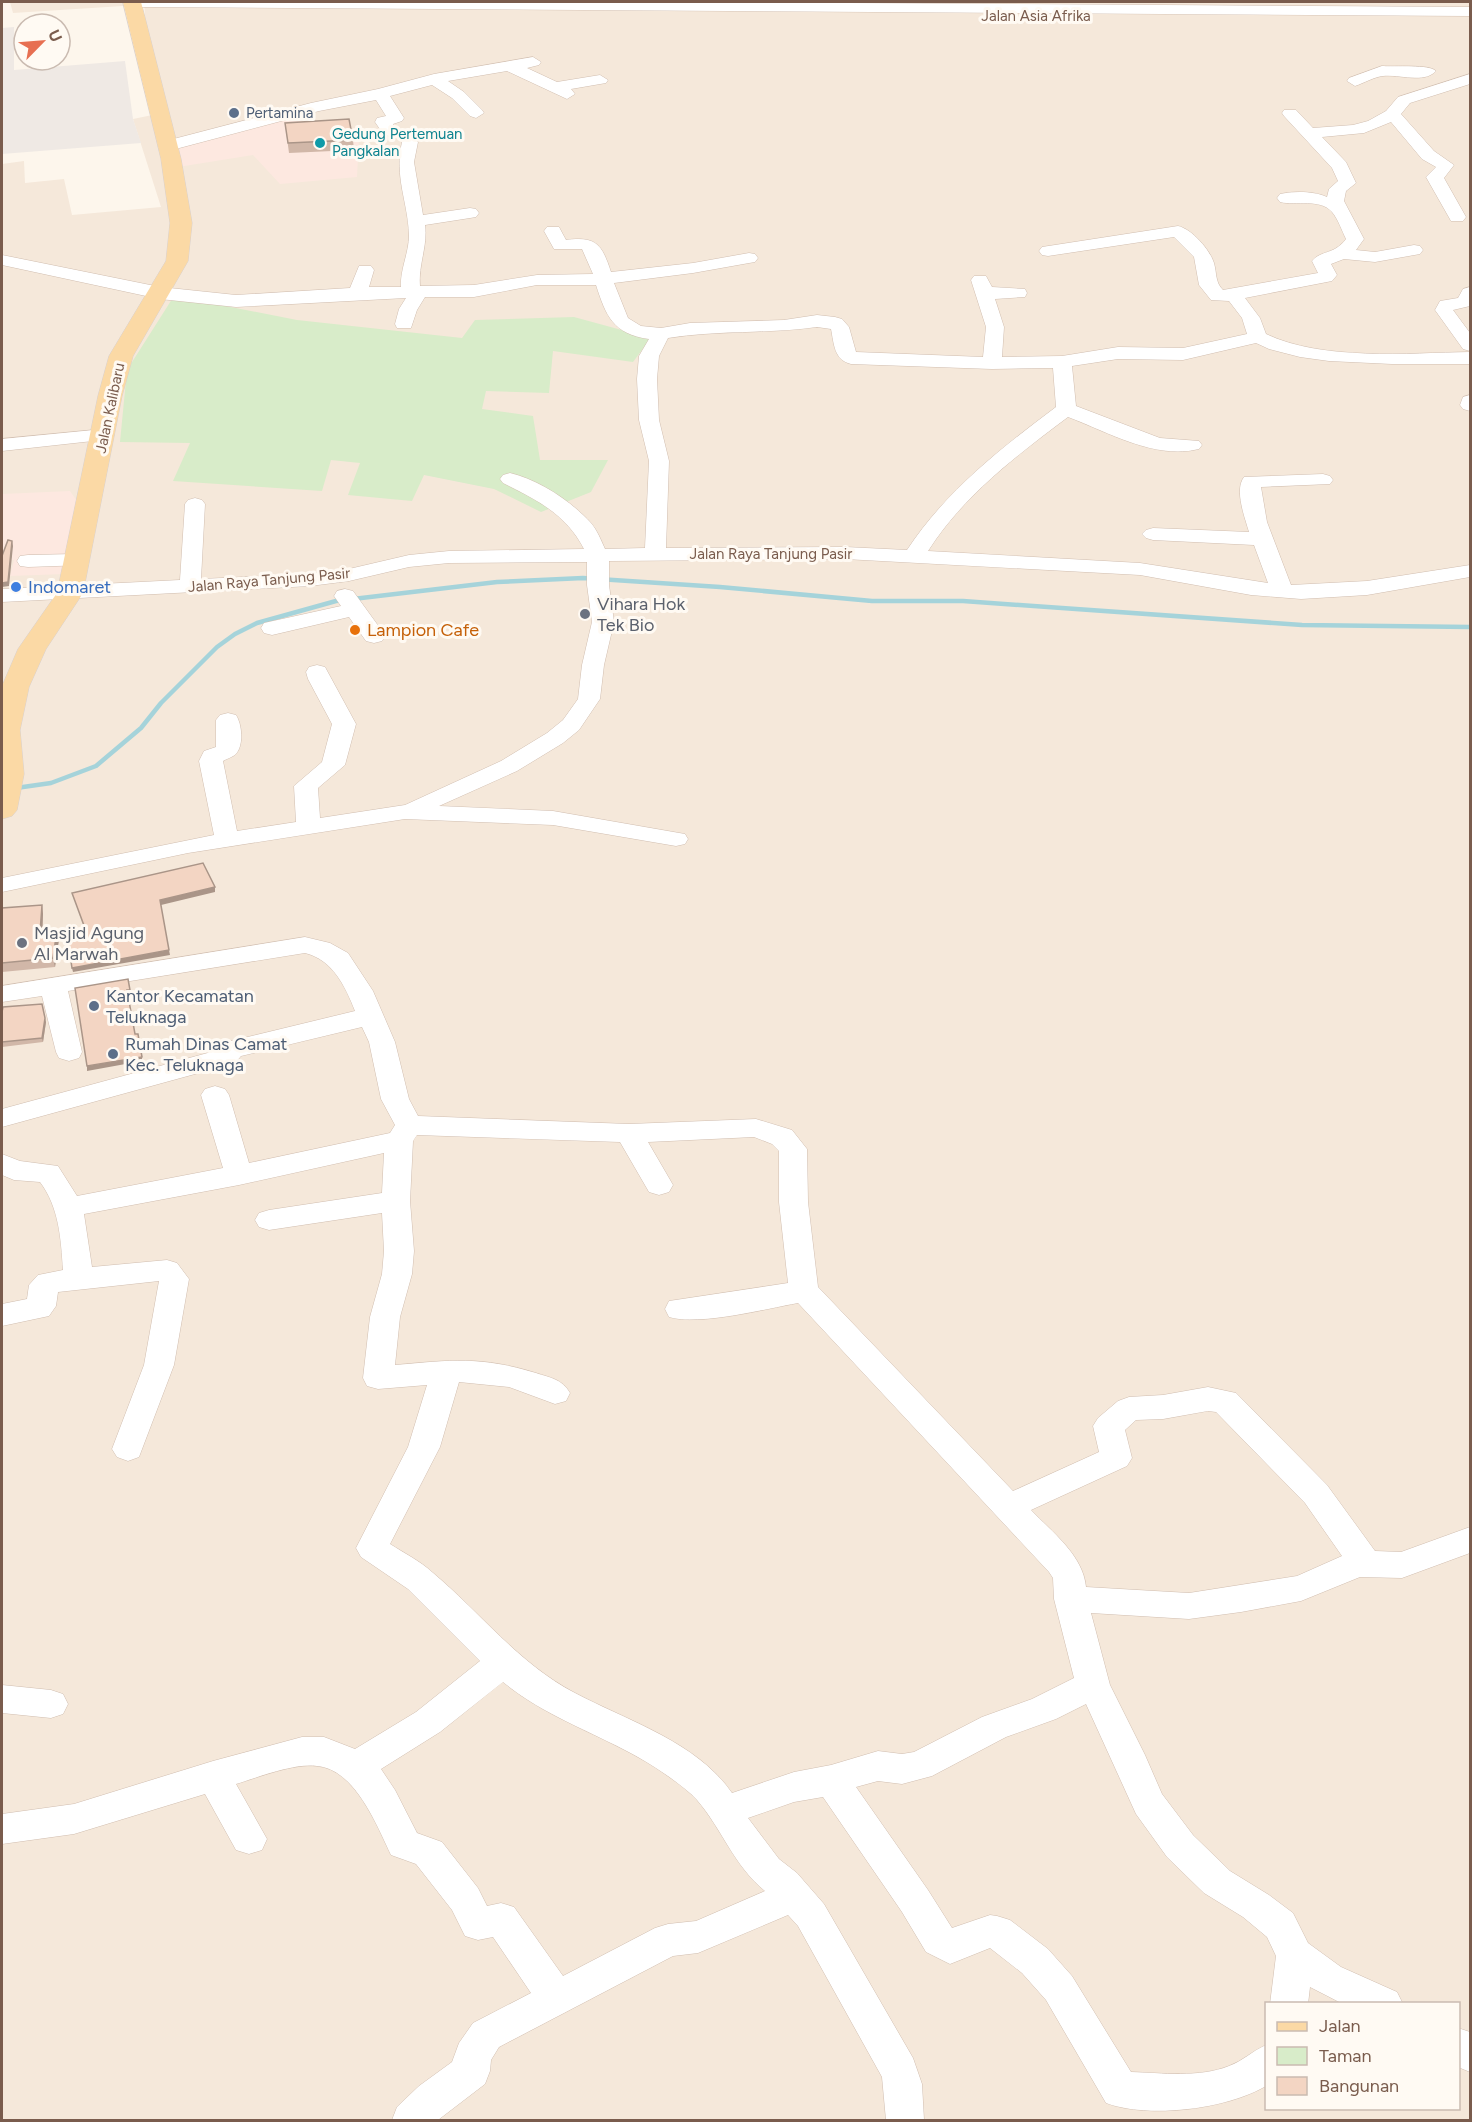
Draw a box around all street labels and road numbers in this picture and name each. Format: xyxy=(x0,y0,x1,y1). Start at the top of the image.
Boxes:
street label: Jalan Asia Afrika xyxy=(981,7,1091,25)
street label: Jalan Kalibaru xyxy=(92,361,128,455)
street label: Jalan Raya Tanjung Pasir xyxy=(690,545,852,563)
street label: Jalan Raya Tanjung Pasir xyxy=(187,564,351,596)

